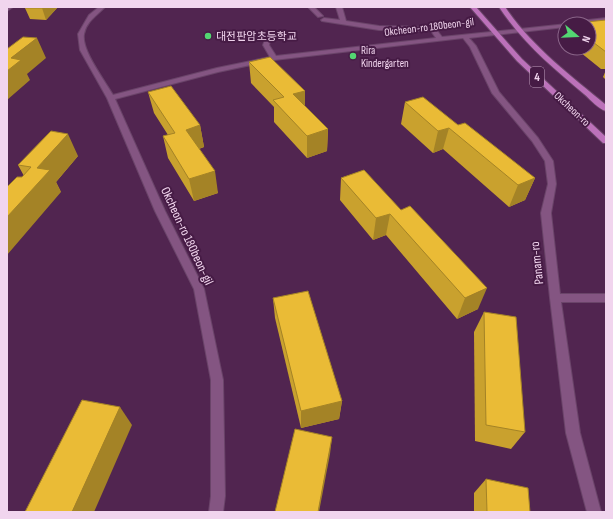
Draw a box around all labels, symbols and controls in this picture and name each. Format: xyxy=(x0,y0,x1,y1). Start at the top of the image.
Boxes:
street label: Okcheon-ro 180beon-gil xyxy=(383,15,475,39)
north arrow xyxy=(557,16,597,56)
place label: 대전판암초등학교 xyxy=(216,30,297,43)
marker: 대전판암초등학교 xyxy=(203,31,213,41)
text: N xyxy=(579,34,593,44)
place label: Rira Kindergarten xyxy=(361,44,409,70)
marker: Rira Kindergarten xyxy=(348,51,358,61)
road number: 4 xyxy=(530,67,544,87)
street label: Okcheon-ro xyxy=(552,89,593,129)
street label: Okcheon-ro 180beon-gil xyxy=(157,184,217,288)
street label: Panam-ro xyxy=(527,241,547,285)

